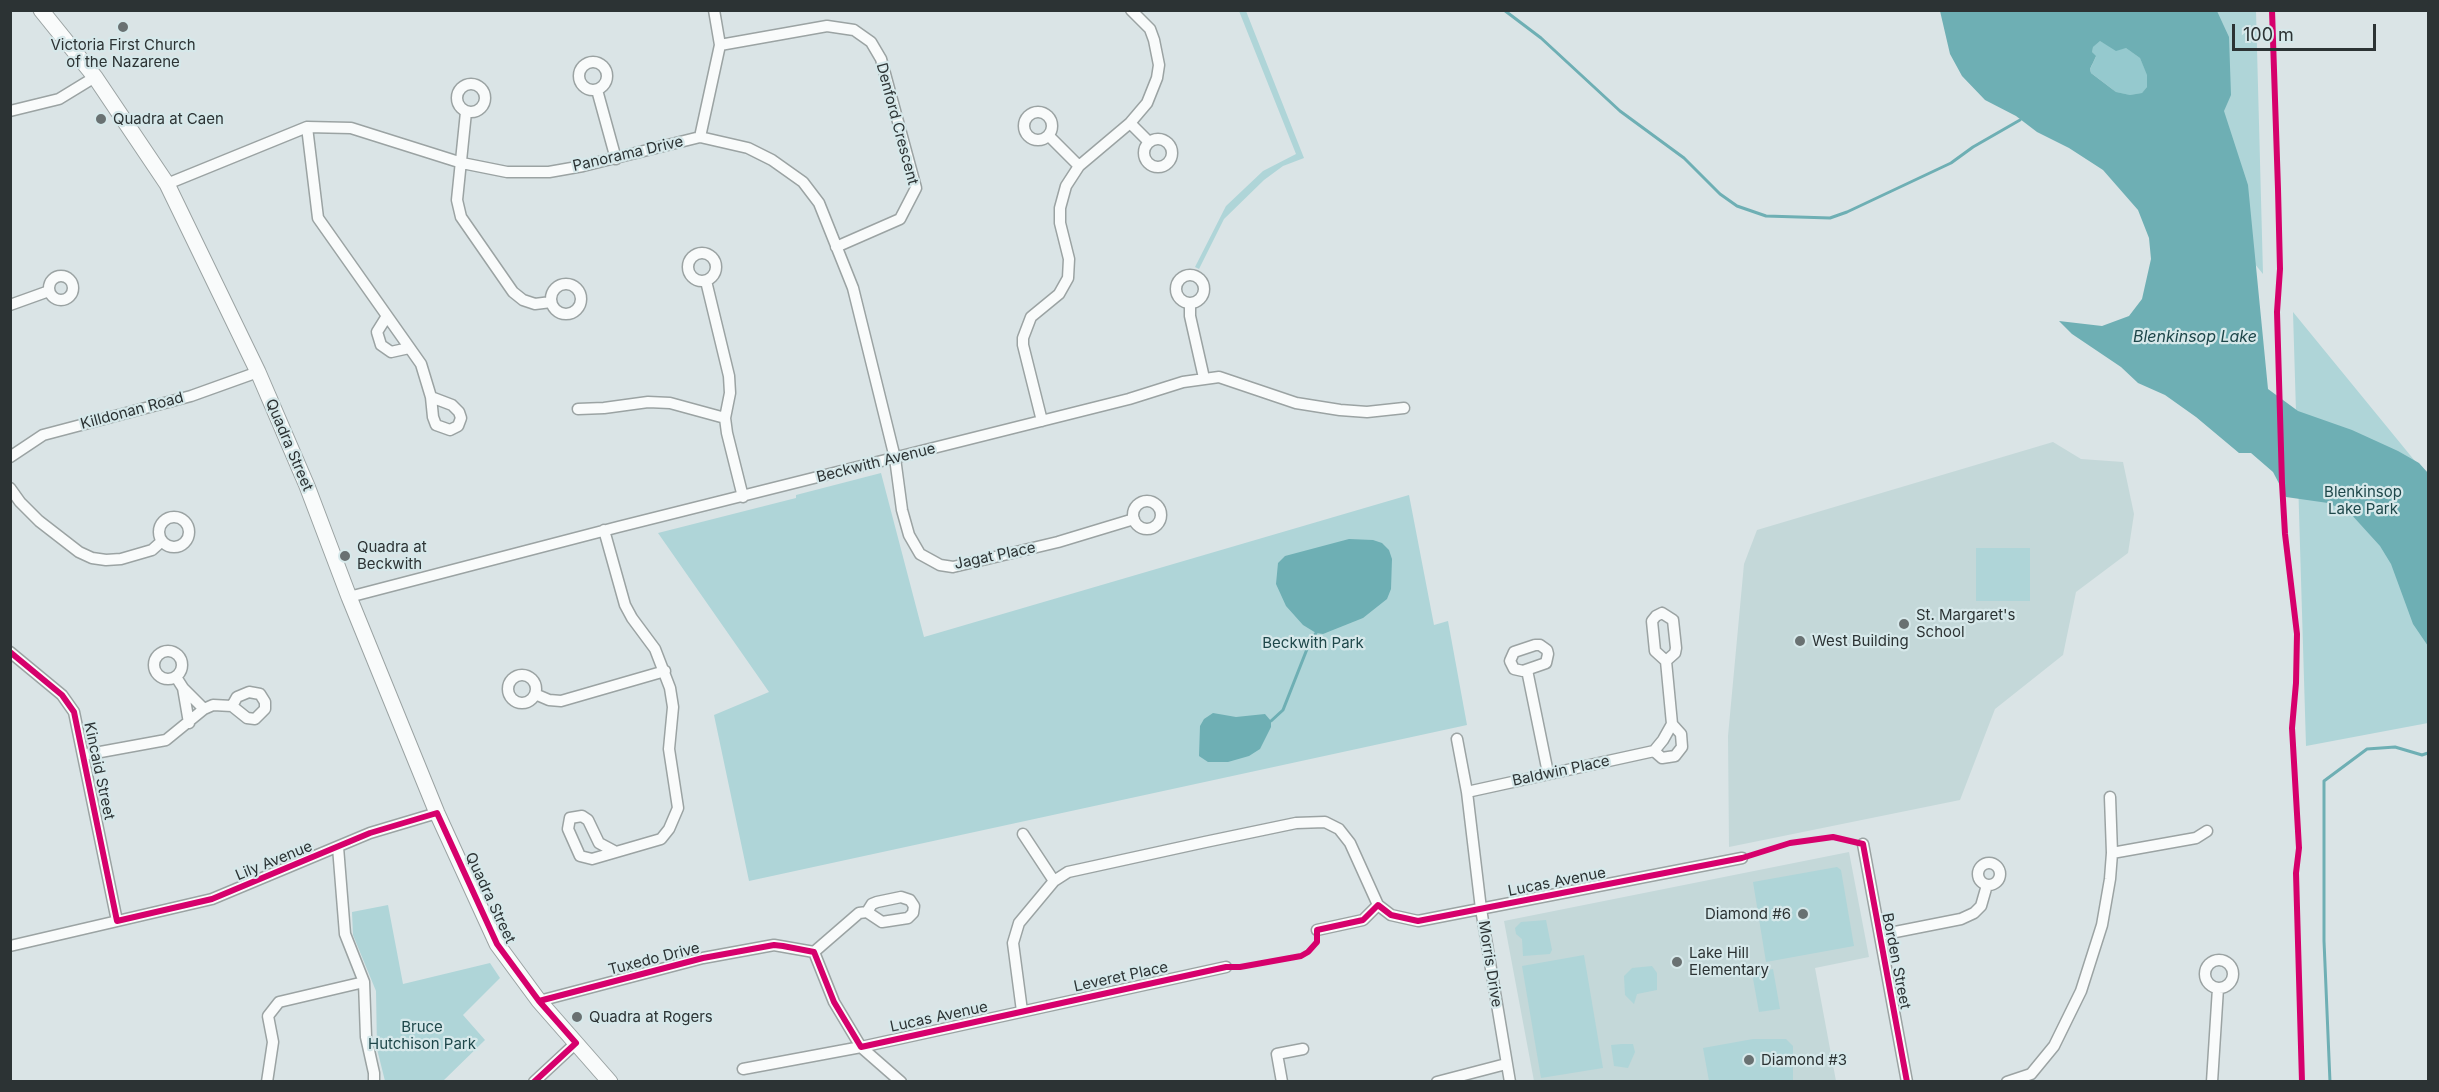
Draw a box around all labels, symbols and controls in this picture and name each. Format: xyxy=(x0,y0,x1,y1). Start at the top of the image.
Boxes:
scale bar xyxy=(2235,12,2379,50)
marker: Victoria First Church of the Nazarene xyxy=(116,20,130,34)
text: 100 m xyxy=(2243,24,2294,45)
place label: Victoria First Church of the Nazarene xyxy=(50,36,196,71)
street label: Denford Crescent xyxy=(872,61,922,187)
place label: Quadra at Caen xyxy=(113,110,224,128)
marker: Quadra at Caen xyxy=(94,112,108,126)
street label: Panorama Drive xyxy=(571,133,685,175)
water label: Blenkinsop Lake xyxy=(2133,327,2257,347)
street label: Killdonan Road xyxy=(79,389,185,433)
street label: Quadra Street xyxy=(261,396,317,494)
street label: Beckwith Avenue xyxy=(815,440,937,486)
park label: Blenkinsop Lake Park xyxy=(2324,483,2402,518)
place label: Quadra at Beckwith xyxy=(357,538,427,573)
street label: Jagat Place xyxy=(953,539,1037,573)
marker: Quadra at Beckwith xyxy=(338,549,352,563)
place label: St. Margaret's School xyxy=(1916,606,2016,641)
marker: St. Margaret's School xyxy=(1897,617,1911,631)
place label: West Building xyxy=(1812,632,1909,650)
park label: Beckwith Park xyxy=(1262,634,1364,652)
marker: West Building xyxy=(1793,634,1807,648)
street label: Kincaid Street xyxy=(80,721,118,821)
street label: Baldwin Place xyxy=(1511,752,1611,790)
street label: Lily Avenue xyxy=(233,837,315,885)
street label: Quadra Street xyxy=(461,850,519,946)
street label: Lucas Avenue xyxy=(1507,864,1607,900)
place label: Diamond #6 xyxy=(1705,905,1791,923)
marker: Diamond #6 xyxy=(1796,907,1810,921)
street label: Borden Street xyxy=(1878,911,1914,1011)
street label: Morris Drive xyxy=(1474,919,1506,1009)
street label: Tuxedo Drive xyxy=(606,939,702,979)
place label: Lake Hill Elementary xyxy=(1689,944,1769,979)
marker: Lake Hill Elementary xyxy=(1670,955,1684,969)
street label: Leveret Place xyxy=(1072,958,1170,996)
street label: Lucas Avenue xyxy=(889,998,989,1036)
place label: Quadra at Rogers xyxy=(589,1008,713,1026)
marker: Quadra at Rogers xyxy=(570,1010,584,1024)
park label: Bruce Hutchison Park xyxy=(368,1018,476,1053)
place label: Diamond #3 xyxy=(1761,1051,1847,1069)
marker: Diamond #3 xyxy=(1742,1053,1756,1067)

